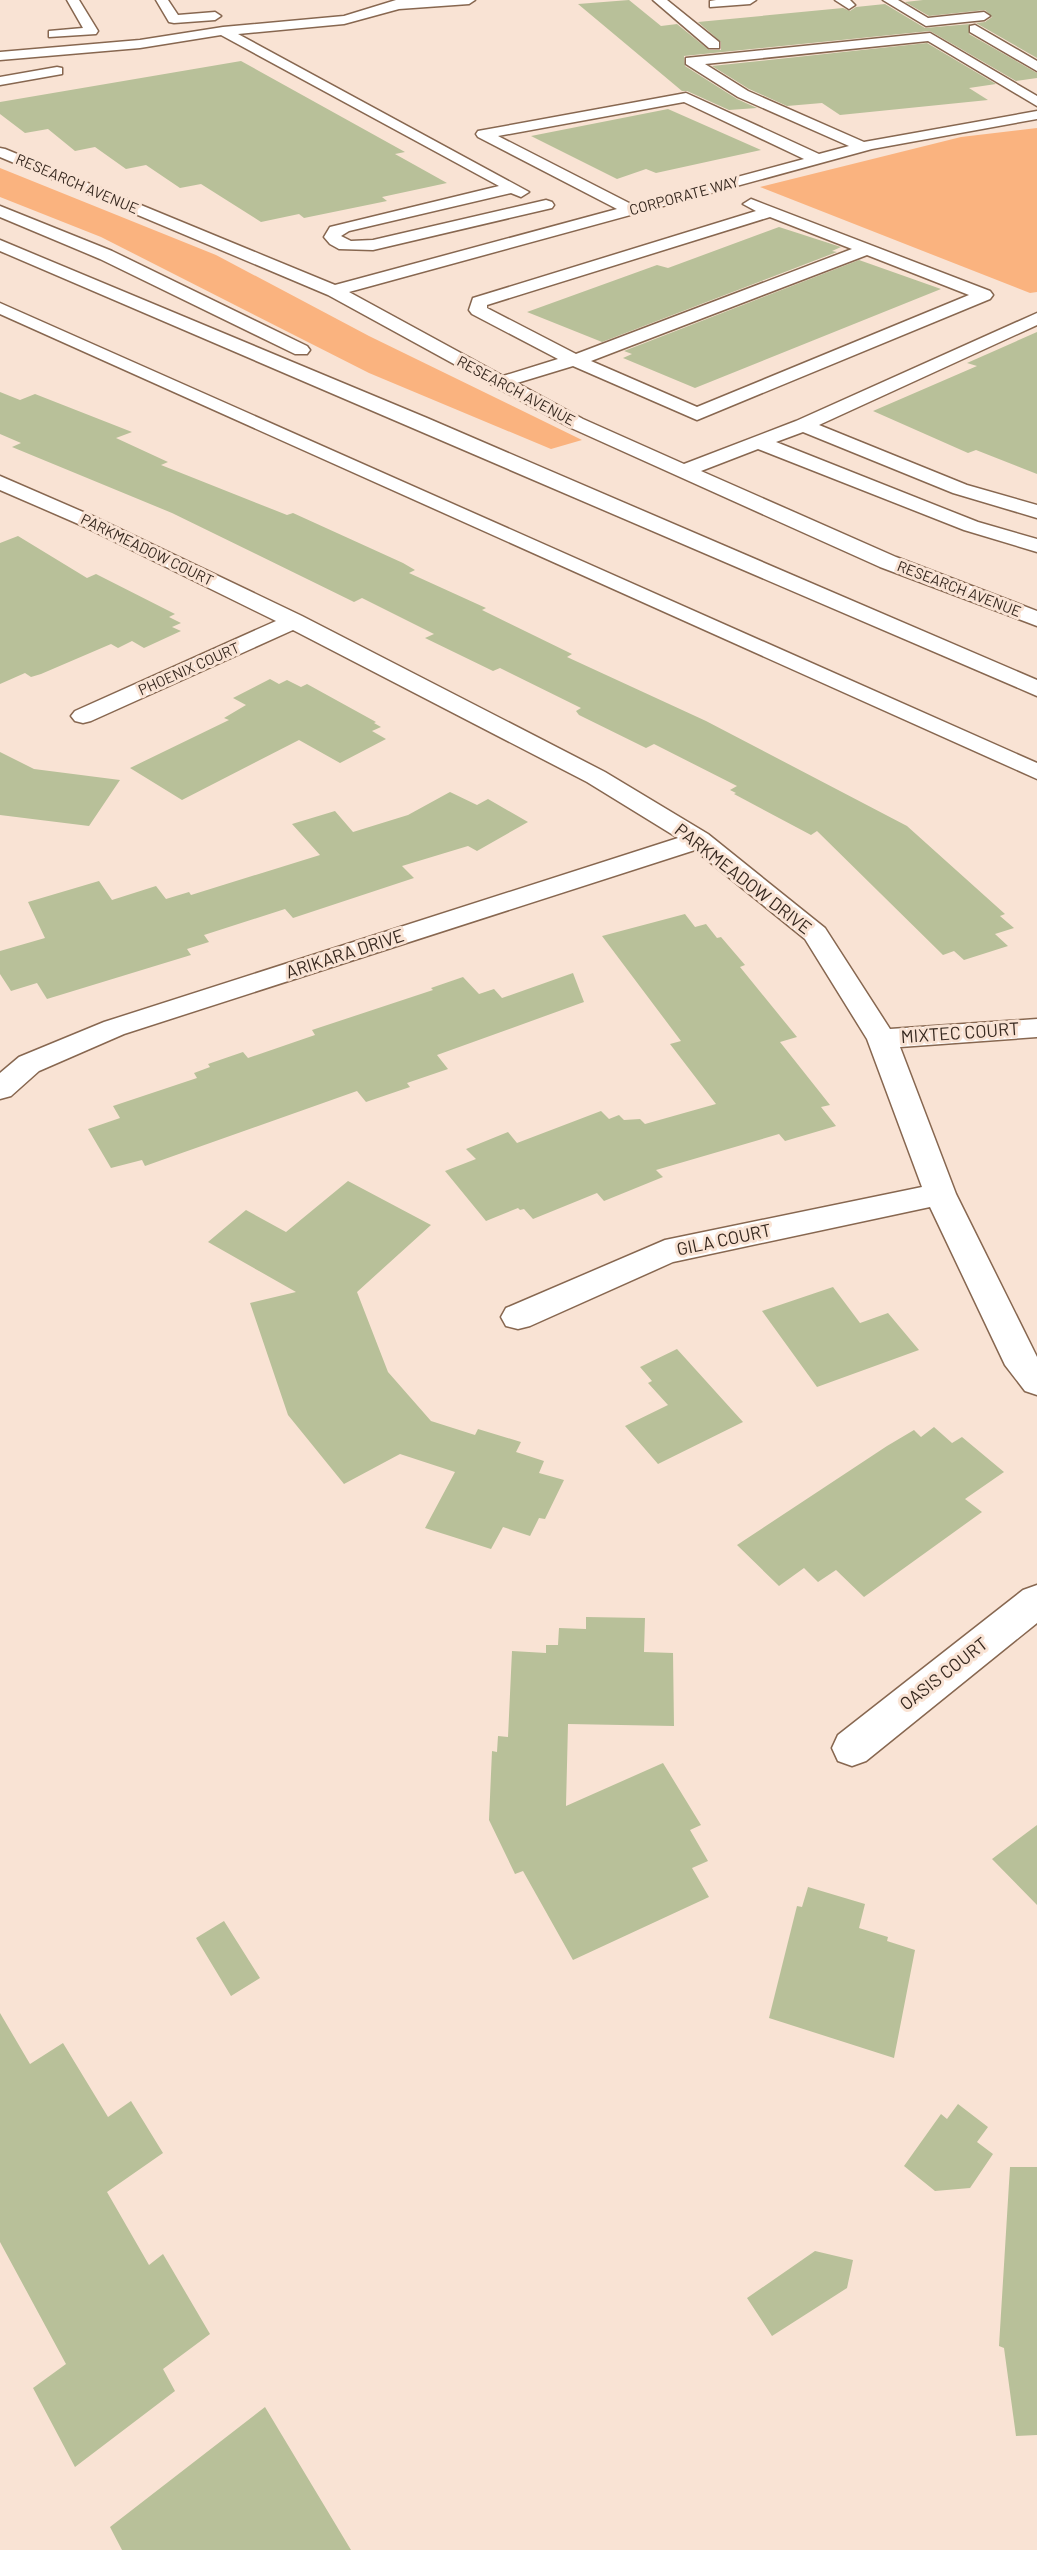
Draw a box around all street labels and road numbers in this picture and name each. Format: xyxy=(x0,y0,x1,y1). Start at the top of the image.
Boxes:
street label: RESEARCH AVENUE xyxy=(13,149,141,217)
street label: CORPORATE WAY xyxy=(627,172,740,218)
street label: RESEARCH AVENUE xyxy=(454,351,579,429)
street label: PARKMEADOW COURT xyxy=(78,509,217,589)
street label: RESEARCH AVENUE xyxy=(895,556,1024,620)
street label: PHOENIX COURT xyxy=(135,638,242,698)
street label: PARKMEADOW DRIVE xyxy=(671,818,816,938)
street label: ARIKARA DRIVE xyxy=(283,924,407,983)
street label: MIXTEC COURT xyxy=(900,1017,1020,1047)
street label: GILA COURT xyxy=(674,1218,773,1260)
street label: OASIS COURT xyxy=(895,1632,992,1714)

